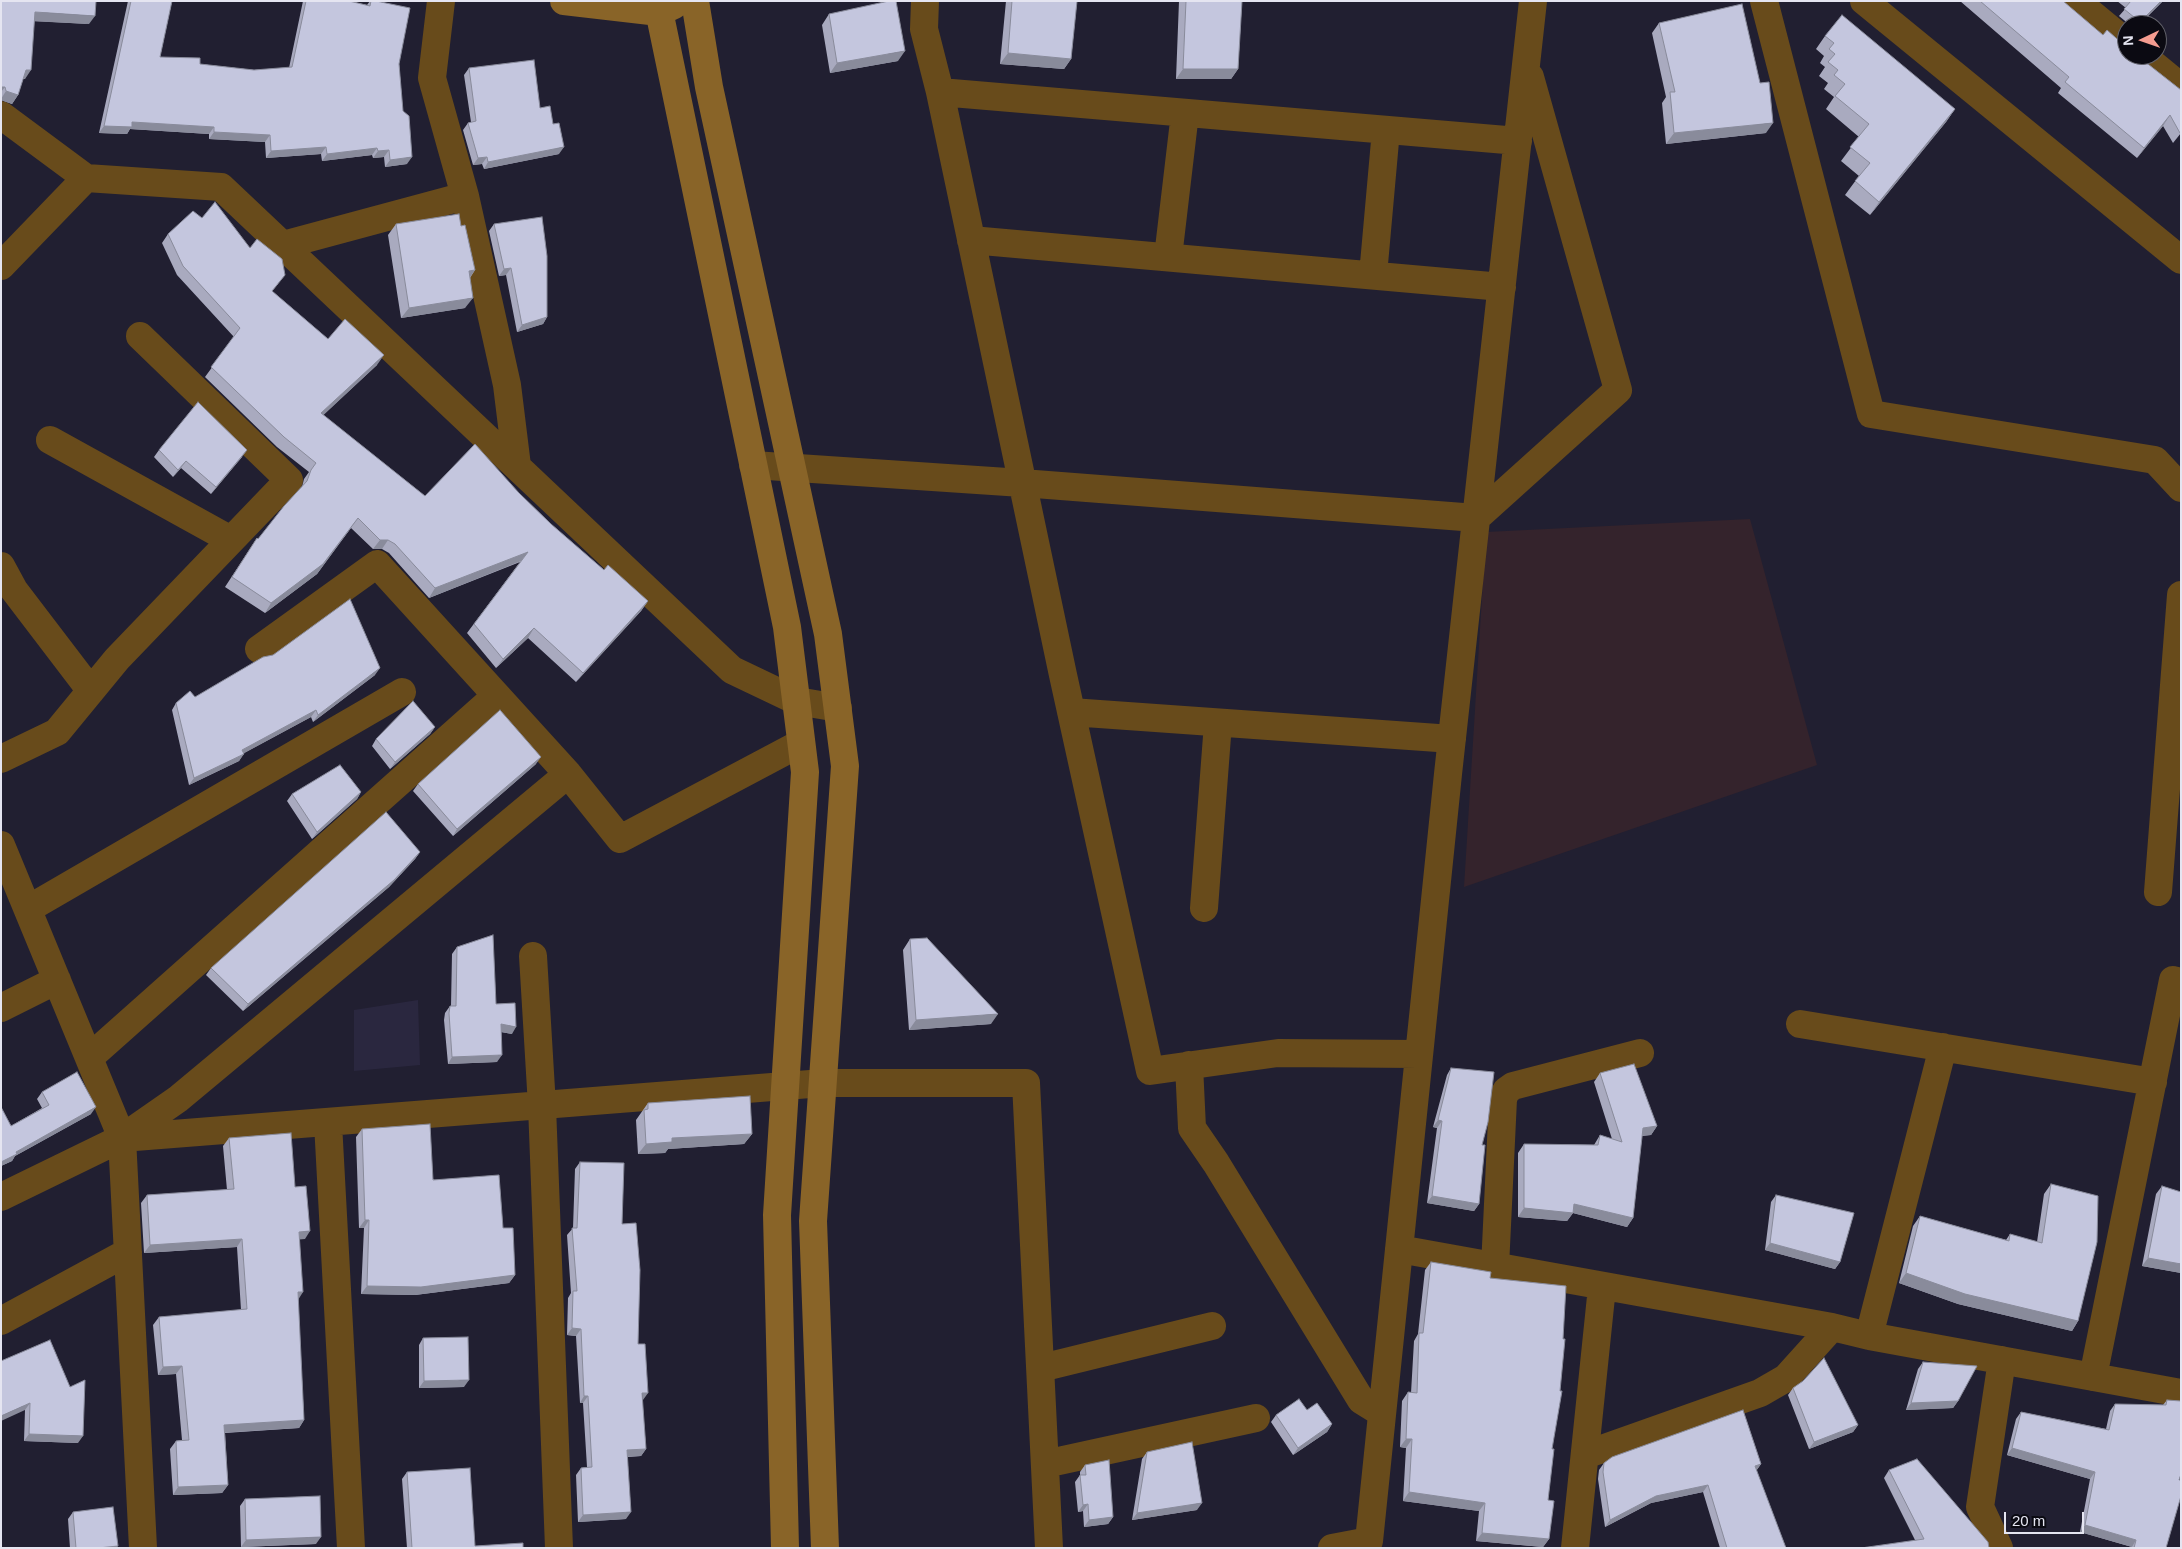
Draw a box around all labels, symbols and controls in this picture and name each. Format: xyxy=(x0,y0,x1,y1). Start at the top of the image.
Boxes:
north arrow xyxy=(2117,15,2167,65)
text: N xyxy=(2120,35,2136,46)
scale bar xyxy=(2007,1502,2087,1534)
text: 20 m xyxy=(2012,1512,2045,1529)

